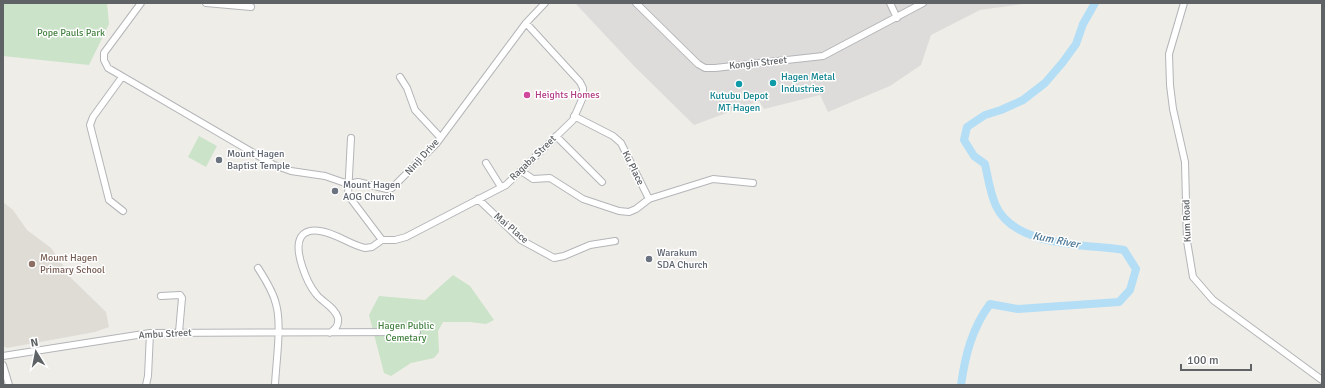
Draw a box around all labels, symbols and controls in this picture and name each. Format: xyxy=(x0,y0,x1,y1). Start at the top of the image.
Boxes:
park label: Pope Pauls Park xyxy=(37,27,105,39)
street label: Kongin Street xyxy=(728,54,788,72)
place label: Hagen Metal Industries xyxy=(781,71,835,95)
marker: Hagen Metal Industries xyxy=(768,78,778,88)
marker: Kutubu Depot MT Hagen xyxy=(734,79,744,89)
place label: Heights Homes xyxy=(535,89,600,101)
marker: Heights Homes xyxy=(522,90,532,100)
place label: Kutubu Depot MT Hagen xyxy=(710,90,769,114)
street label: Ragaba Street xyxy=(507,133,559,183)
street label: Ninji Drive xyxy=(402,136,442,178)
place label: Mount Hagen Baptist Temple xyxy=(227,148,290,172)
street label: Ku Place xyxy=(620,149,646,187)
marker: Mount Hagen Baptist Temple xyxy=(214,155,224,165)
place label: Mount Hagen AOG Church xyxy=(343,179,400,203)
marker: Mount Hagen AOG Church xyxy=(330,186,340,196)
street label: Kum Road xyxy=(1180,199,1194,243)
street label: Mai Place xyxy=(491,210,531,246)
water label: Kum River xyxy=(1031,229,1082,251)
place label: Warakum SDA Church xyxy=(657,247,708,271)
place label: Mount Hagen Primary School xyxy=(40,252,105,276)
marker: Warakum SDA Church xyxy=(644,254,654,264)
marker: Mount Hagen Primary School xyxy=(27,259,37,269)
park label: Hagen Public Cemetary xyxy=(378,320,434,344)
street label: Ambu Street xyxy=(138,327,192,341)
north arrow xyxy=(16,332,56,372)
text: N xyxy=(29,336,39,350)
scale bar xyxy=(1181,346,1251,372)
text: 100 m xyxy=(1187,353,1219,368)

